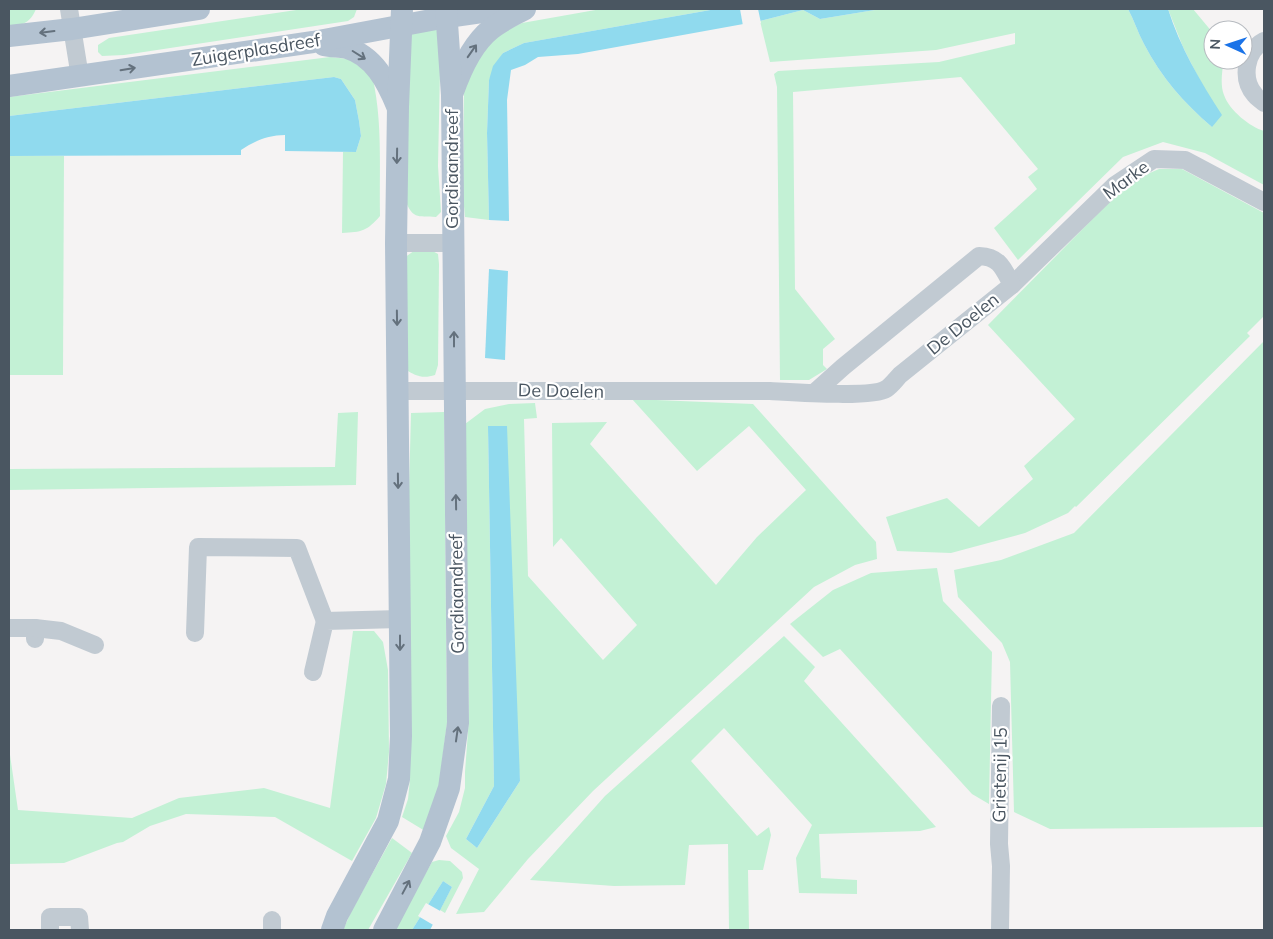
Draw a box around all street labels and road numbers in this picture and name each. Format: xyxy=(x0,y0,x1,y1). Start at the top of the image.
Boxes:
street label: Zuigerplasdreef xyxy=(190,28,323,71)
street label: Gordiaandreef xyxy=(440,108,463,229)
street label: Marke xyxy=(1098,155,1153,204)
street label: De Doelen xyxy=(922,288,1003,360)
street label: De Doelen xyxy=(518,378,604,403)
street label: Gordiaandreef xyxy=(444,533,469,654)
street label: Grietenij 15 xyxy=(987,727,1012,823)

